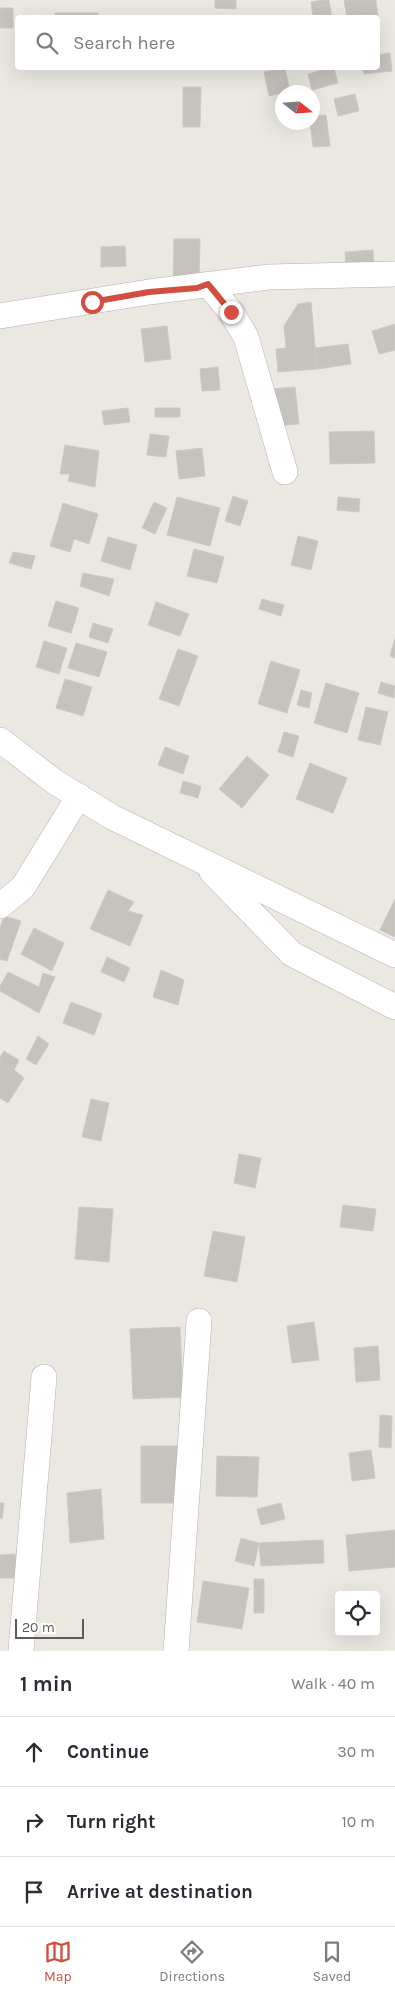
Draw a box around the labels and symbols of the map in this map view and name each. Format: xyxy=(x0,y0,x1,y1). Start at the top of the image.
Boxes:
north arrow xyxy=(275,85,320,130)
route start xyxy=(81,291,104,314)
route end xyxy=(220,301,243,324)
scale bar xyxy=(15,1616,84,1639)

